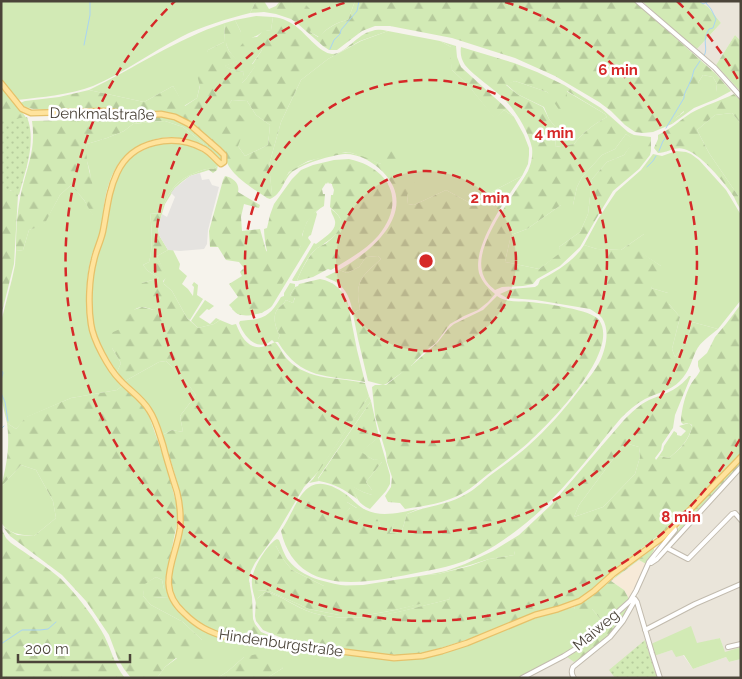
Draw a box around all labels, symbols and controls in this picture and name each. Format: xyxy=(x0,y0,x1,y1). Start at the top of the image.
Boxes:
text: 6 min xyxy=(598,61,638,79)
street label: Denkmalstraße xyxy=(49,104,155,124)
text: 4 min xyxy=(534,124,574,142)
text: 2 min xyxy=(471,189,509,207)
centre of rings xyxy=(417,252,435,270)
text: 8 min xyxy=(661,508,701,526)
street label: Maiweg xyxy=(569,606,623,654)
street label: Hindenburgstraße xyxy=(218,625,344,661)
scale bar xyxy=(18,632,130,664)
text: 200 m xyxy=(25,640,69,658)

